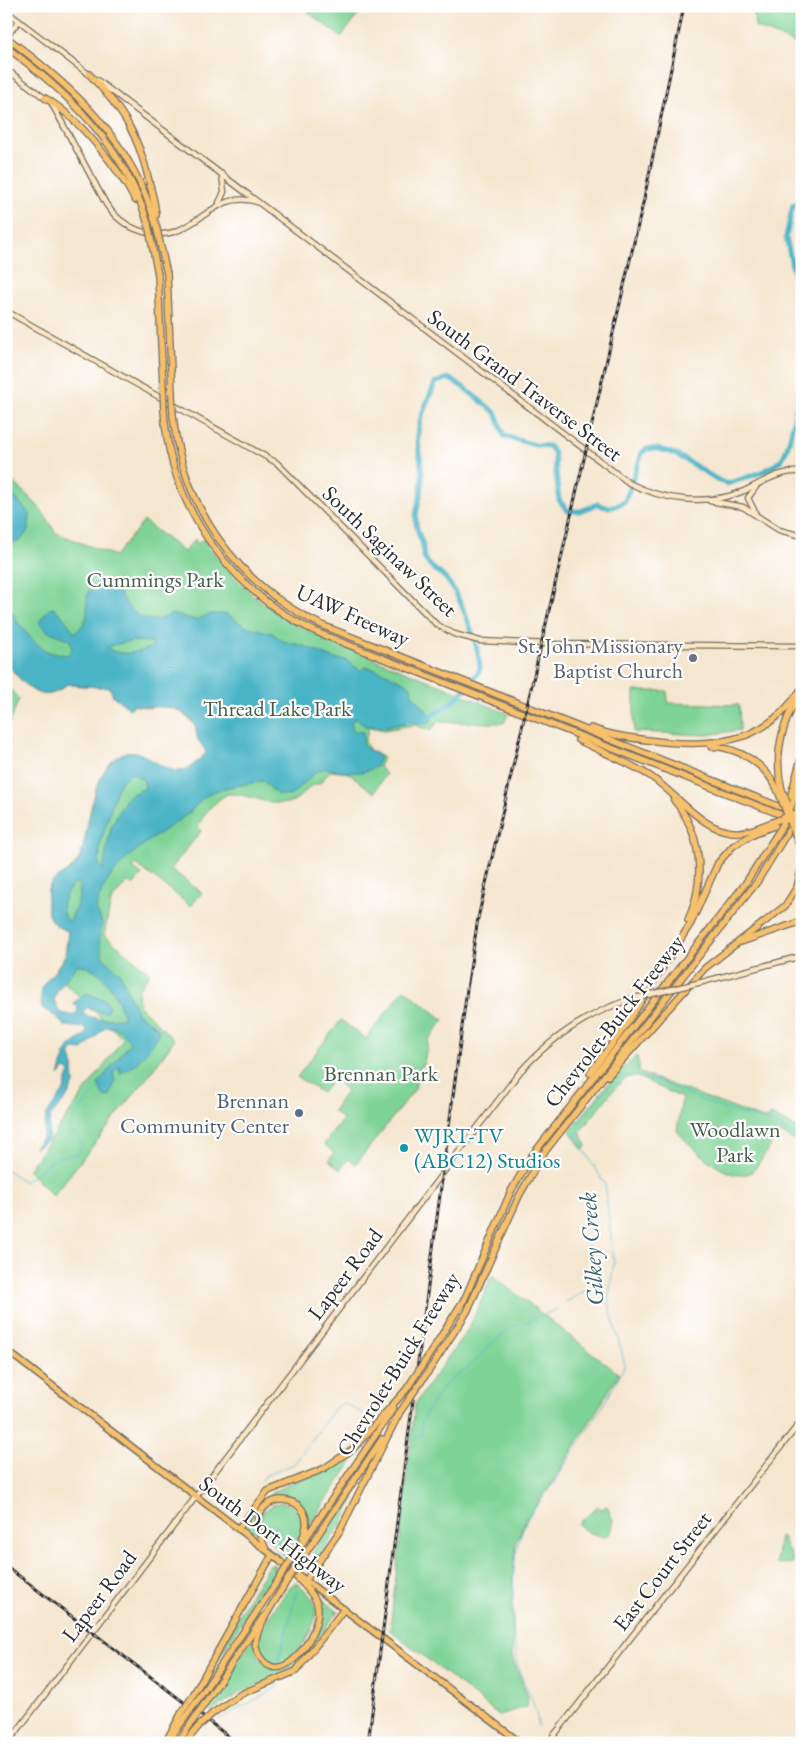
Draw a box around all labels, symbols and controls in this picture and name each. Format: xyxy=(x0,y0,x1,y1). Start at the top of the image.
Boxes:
street label: South Grand Traverse Street xyxy=(422,302,628,468)
street label: South Saginaw Street xyxy=(316,479,464,623)
park label: Cummings Park xyxy=(86,565,224,594)
street label: UAW Freeway xyxy=(292,577,415,653)
place label: St. John Missionary Baptist Church xyxy=(518,631,683,685)
marker: St. John Missionary Baptist Church xyxy=(687,652,699,664)
park label: Thread Lake Park xyxy=(203,694,352,723)
street label: Chevrolet-Buick Freeway xyxy=(537,928,691,1113)
park label: Brennan Park xyxy=(324,1059,439,1088)
place label: Brennan Community Center xyxy=(120,1086,290,1140)
marker: Brennan Community Center xyxy=(293,1107,305,1119)
park label: Woodlawn Park xyxy=(689,1115,781,1169)
place label: WJRT-TV (ABC12) Studios xyxy=(414,1121,560,1175)
marker: WJRT-TV (ABC12) Studios xyxy=(398,1142,410,1154)
water label: Gilkey Creek xyxy=(572,1191,610,1307)
street label: Lapeer Road xyxy=(301,1222,390,1326)
street label: Chevrolet-Buick Freeway xyxy=(330,1266,467,1462)
street label: South Dort Highway xyxy=(193,1469,353,1599)
street label: East Court Street xyxy=(606,1505,718,1637)
street label: Lapeer Road xyxy=(55,1544,144,1648)

